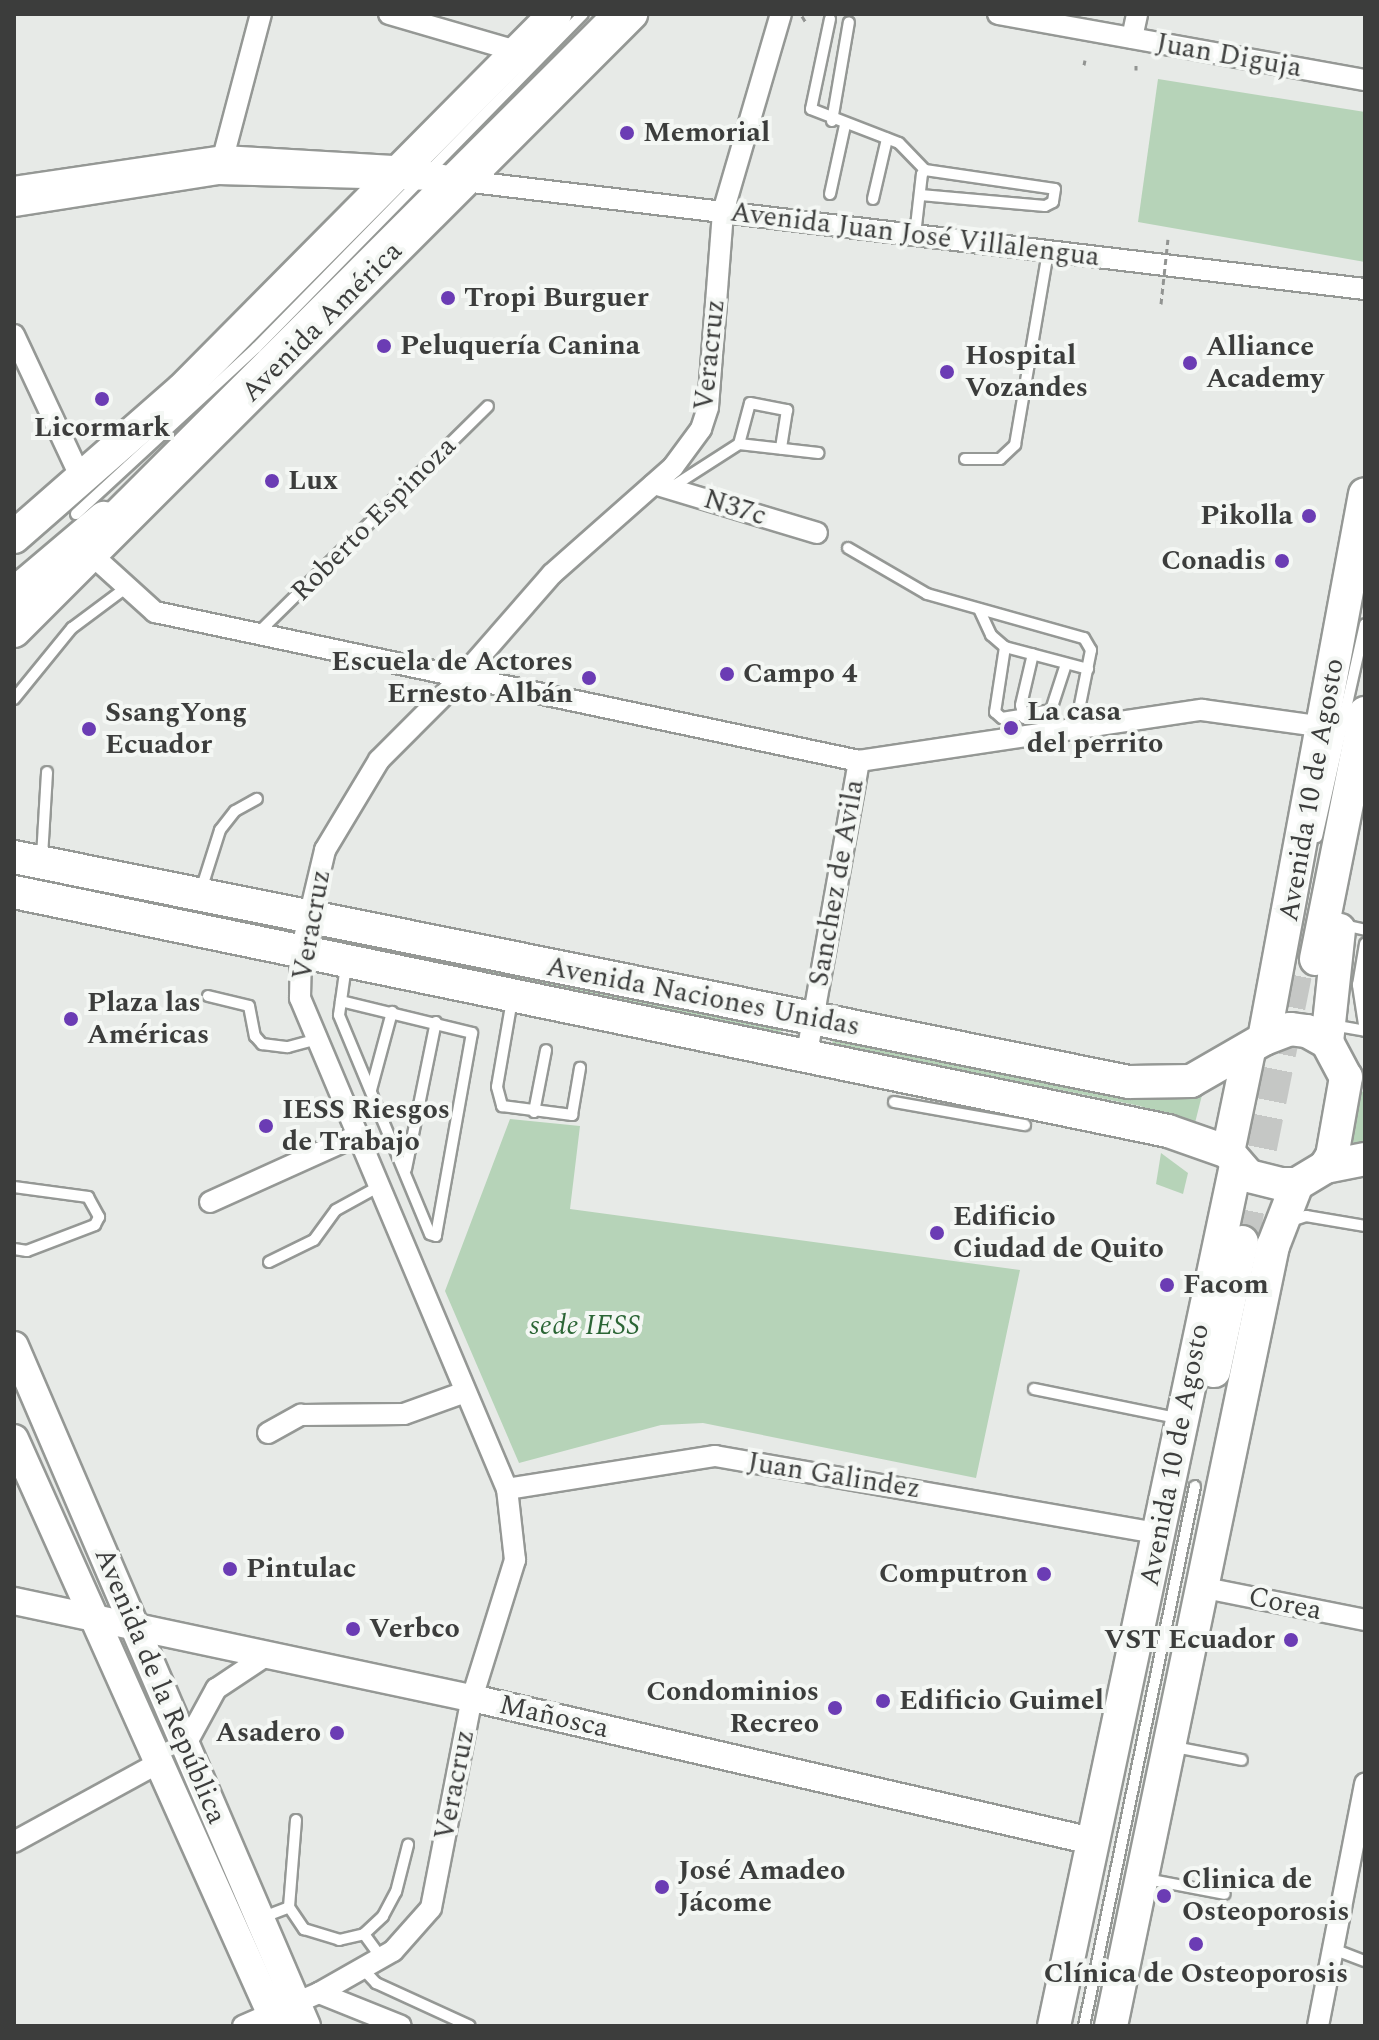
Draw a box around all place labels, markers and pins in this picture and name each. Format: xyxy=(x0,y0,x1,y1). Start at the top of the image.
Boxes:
place label: Memorial xyxy=(643,116,770,150)
marker: Memorial xyxy=(618,124,636,142)
place label: Tropi Burguer xyxy=(464,281,649,315)
marker: Tropi Burguer xyxy=(439,289,457,307)
place label: Peluquería Canina xyxy=(400,329,640,363)
place label: Alliance Academy xyxy=(1206,330,1324,396)
marker: Peluquería Canina xyxy=(375,337,393,355)
place label: Hospital Vozandes xyxy=(965,339,1088,405)
marker: Alliance Academy xyxy=(1181,354,1199,372)
marker: Hospital Vozandes xyxy=(936,361,958,383)
marker: Licormark xyxy=(93,390,111,408)
place label: Licormark xyxy=(34,411,170,445)
place label: Lux xyxy=(288,464,338,498)
marker: Lux xyxy=(263,472,281,490)
place label: Pikolla xyxy=(1200,499,1293,533)
marker: Pikolla xyxy=(1300,507,1318,525)
place label: Conadis xyxy=(1161,544,1266,578)
marker: Conadis xyxy=(1273,552,1291,570)
place label: Escuela de Actores Ernesto Albán xyxy=(331,645,573,711)
place label: Campo 4 xyxy=(743,657,857,691)
marker: Campo 4 xyxy=(718,665,736,683)
marker: Escuela de Actores Ernesto Albán xyxy=(580,669,598,687)
place label: La casa del perrito xyxy=(1027,695,1163,761)
place label: SsangYong Ecuador xyxy=(105,696,247,762)
marker: La casa del perrito xyxy=(1002,719,1020,737)
marker: SsangYong Ecuador xyxy=(80,720,98,738)
place label: Plaza las Américas xyxy=(87,986,209,1052)
marker: Plaza las Américas xyxy=(62,1010,80,1028)
place label: IESS Riesgos de Trabajo xyxy=(282,1093,450,1159)
marker: IESS Riesgos de Trabajo xyxy=(257,1117,275,1135)
place label: Edificio Ciudad de Quito xyxy=(953,1200,1164,1266)
marker: Edificio Ciudad de Quito xyxy=(928,1224,946,1242)
place label: Facom xyxy=(1183,1268,1269,1302)
marker: Facom xyxy=(1158,1276,1176,1294)
place label: Pintulac xyxy=(246,1552,356,1586)
place label: Computron xyxy=(879,1557,1028,1591)
marker: Pintulac xyxy=(221,1560,239,1578)
marker: Computron xyxy=(1035,1565,1053,1583)
place label: Verbco xyxy=(369,1612,460,1646)
marker: Verbco xyxy=(344,1620,362,1638)
place label: VST Ecuador xyxy=(1104,1623,1275,1657)
marker: VST Ecuador xyxy=(1282,1631,1300,1649)
place label: Condominios Recreo xyxy=(646,1675,819,1741)
place label: Edificio Guimel xyxy=(899,1684,1104,1718)
marker: Edificio Guimel xyxy=(874,1692,892,1710)
marker: Condominios Recreo xyxy=(826,1699,844,1717)
place label: Asadero xyxy=(216,1716,321,1750)
marker: Asadero xyxy=(328,1724,346,1742)
place label: José Amadeo Jácome xyxy=(678,1854,845,1920)
place label: Clinica de Osteoporosis xyxy=(1182,1863,1350,1929)
marker: José Amadeo Jácome xyxy=(653,1878,671,1896)
marker: Clinica de Osteoporosis xyxy=(1153,1885,1175,1907)
marker: Clínica de Osteoporosis xyxy=(1187,1935,1205,1953)
place label: Clínica de Osteoporosis xyxy=(1044,1957,1348,1991)

